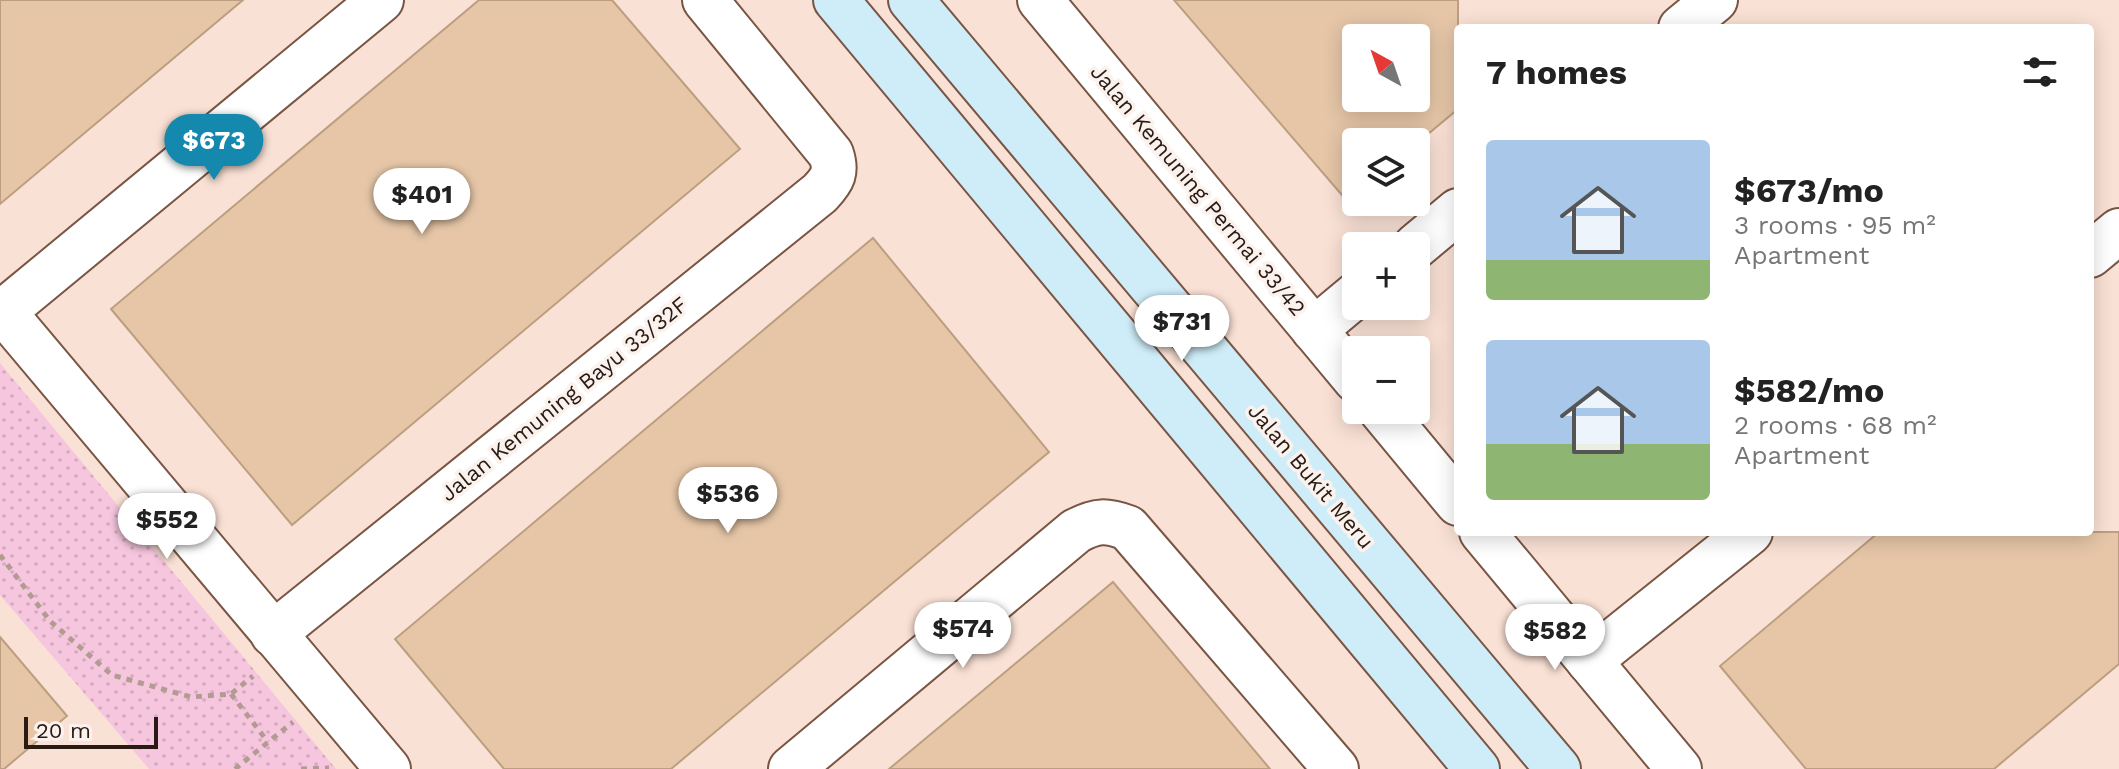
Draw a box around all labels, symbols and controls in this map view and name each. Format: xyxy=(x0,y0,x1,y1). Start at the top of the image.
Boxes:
north arrow xyxy=(1342,24,1430,112)
map controls xyxy=(1342,24,1430,424)
icon: filters xyxy=(2018,50,2062,94)
text: 7 homes xyxy=(1486,52,1627,92)
street label: Jalan Kemuning Permai 33/42 xyxy=(1086,59,1310,321)
pin: $673 xyxy=(167,114,261,182)
text: $673 xyxy=(182,125,246,155)
button: layers xyxy=(1342,128,1430,216)
pin: $401 xyxy=(375,168,469,236)
text: $673/mo xyxy=(1734,170,1884,210)
icon: home xyxy=(1550,172,1646,268)
text: $401 xyxy=(391,179,453,209)
text: 3 rooms · 95 m² xyxy=(1734,210,1936,240)
button: + xyxy=(1342,232,1430,320)
text: Apartment xyxy=(1734,240,1870,270)
street label: Jalan Kemuning Bayu 33/32F xyxy=(435,291,693,507)
pin: $731 xyxy=(1135,295,1229,363)
text: $731 xyxy=(1152,306,1212,336)
button: − xyxy=(1342,336,1430,424)
text: $582/mo xyxy=(1734,370,1884,410)
icon: home xyxy=(1550,372,1646,468)
street label: Jalan Bukit Meru xyxy=(1243,398,1379,554)
text: 2 rooms · 68 m² xyxy=(1734,410,1936,440)
text: Apartment xyxy=(1734,440,1870,470)
pin: $536 xyxy=(681,467,775,535)
text: $536 xyxy=(696,478,760,508)
pin: $552 xyxy=(120,493,214,561)
text: $552 xyxy=(136,504,198,534)
pin: $574 xyxy=(916,602,1010,670)
pin: $582 xyxy=(1508,604,1602,672)
text: $574 xyxy=(932,613,994,643)
text: $582 xyxy=(1523,615,1587,645)
scale bar xyxy=(24,713,158,749)
text: 20 m xyxy=(36,718,91,743)

